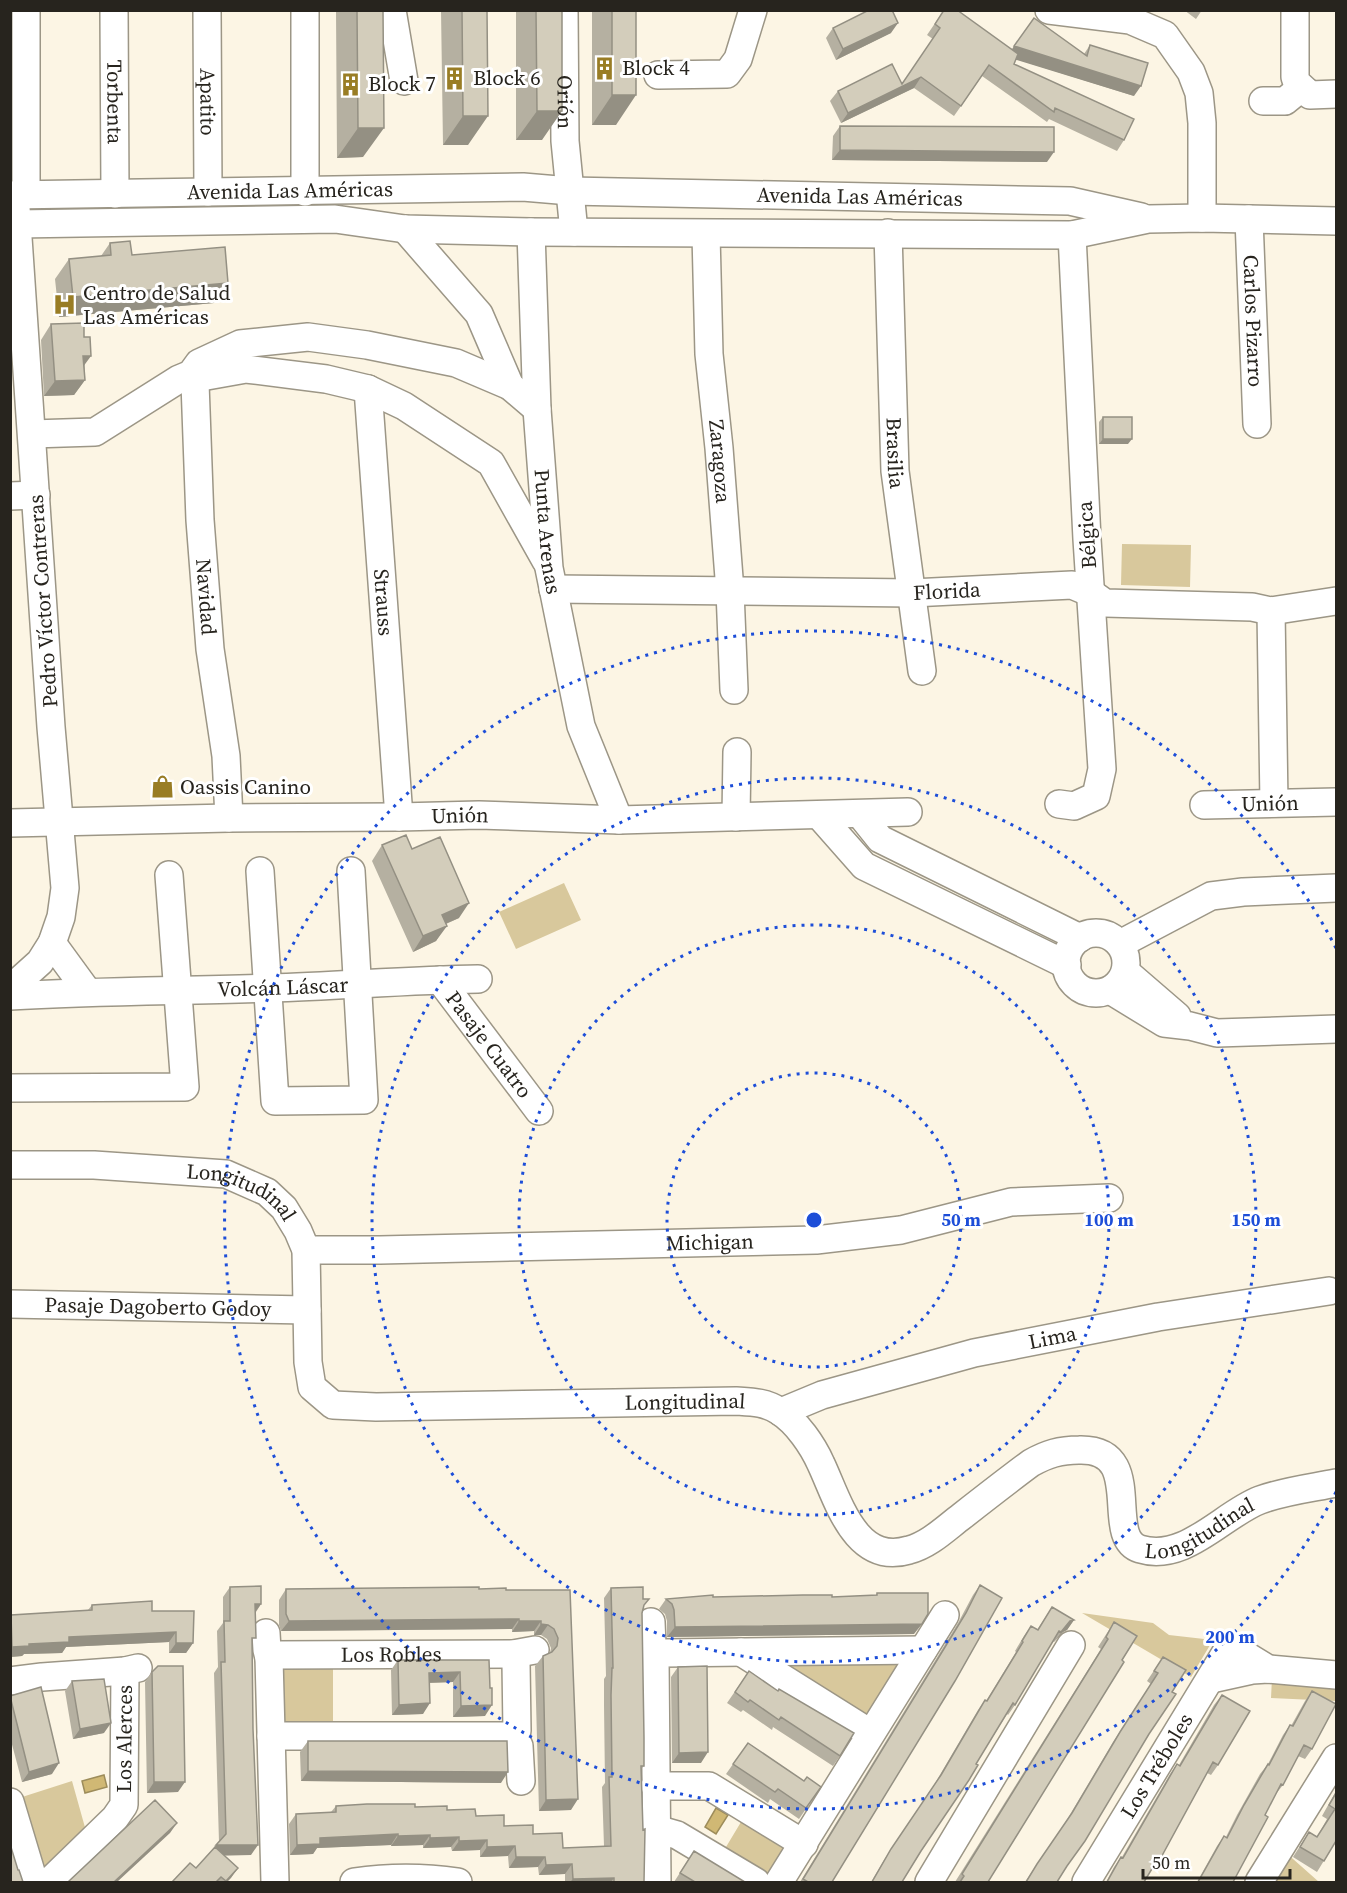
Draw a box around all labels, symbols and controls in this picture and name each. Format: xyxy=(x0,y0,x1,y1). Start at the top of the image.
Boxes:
place label: Block 4 xyxy=(622,53,690,82)
building icon: Block 4 xyxy=(591,55,617,81)
street label: Torbenta xyxy=(100,60,130,145)
place label: Block 6 xyxy=(473,63,541,92)
building icon: Block 6 xyxy=(442,65,468,91)
street label: Apatito xyxy=(193,68,223,136)
place label: Block 7 xyxy=(368,69,436,98)
building icon: Block 7 xyxy=(337,71,363,97)
street label: Orión xyxy=(550,75,580,130)
street label: Avenida Las Américas xyxy=(187,174,393,206)
street label: Avenida Las Américas xyxy=(756,180,963,213)
street label: Carlos Pizarro xyxy=(1236,254,1271,388)
place label: Centro de Salud Las Américas xyxy=(83,278,231,331)
hospital icon: Centro de Salud Las Américas xyxy=(52,292,78,318)
street label: Brasilia xyxy=(879,417,912,491)
street label: Zaragoza xyxy=(702,418,738,505)
street label: Punta Arenas xyxy=(528,468,569,597)
street label: Pedro Víctor Contreras xyxy=(21,494,64,708)
street label: Bélgica xyxy=(1070,500,1103,570)
street label: Navidad xyxy=(189,557,224,636)
street label: Strauss xyxy=(367,568,401,637)
street label: Florida xyxy=(912,575,982,607)
place label: Oassis Canino xyxy=(180,772,311,801)
shop icon: Oassis Canino xyxy=(149,774,175,800)
street label: Unión xyxy=(1241,788,1300,818)
street label: Unión xyxy=(431,800,490,830)
street label: Volcán Láscar xyxy=(217,970,349,1004)
street label: Pasaje Cuatro xyxy=(439,985,539,1104)
street label: Longitudinal xyxy=(185,1156,304,1226)
text: 50 m xyxy=(941,1207,981,1232)
text: 100 m xyxy=(1084,1207,1134,1232)
text: 150 m xyxy=(1231,1207,1281,1232)
centre of rings xyxy=(804,1210,824,1230)
street label: Michigan xyxy=(666,1226,754,1257)
street label: Pasaje Dagoberto Godoy xyxy=(44,1290,272,1323)
street label: Lima xyxy=(1026,1318,1079,1356)
street label: Longitudinal xyxy=(624,1386,746,1417)
street label: Longitudinal xyxy=(1143,1490,1259,1566)
text: 200 m xyxy=(1205,1624,1255,1649)
street label: Los Robles xyxy=(341,1639,442,1669)
street label: Los Alerces xyxy=(109,1685,139,1793)
street label: Los Tréboles xyxy=(1113,1707,1200,1824)
scale bar xyxy=(1143,1842,1290,1880)
text: 50 m xyxy=(1152,1850,1190,1875)

